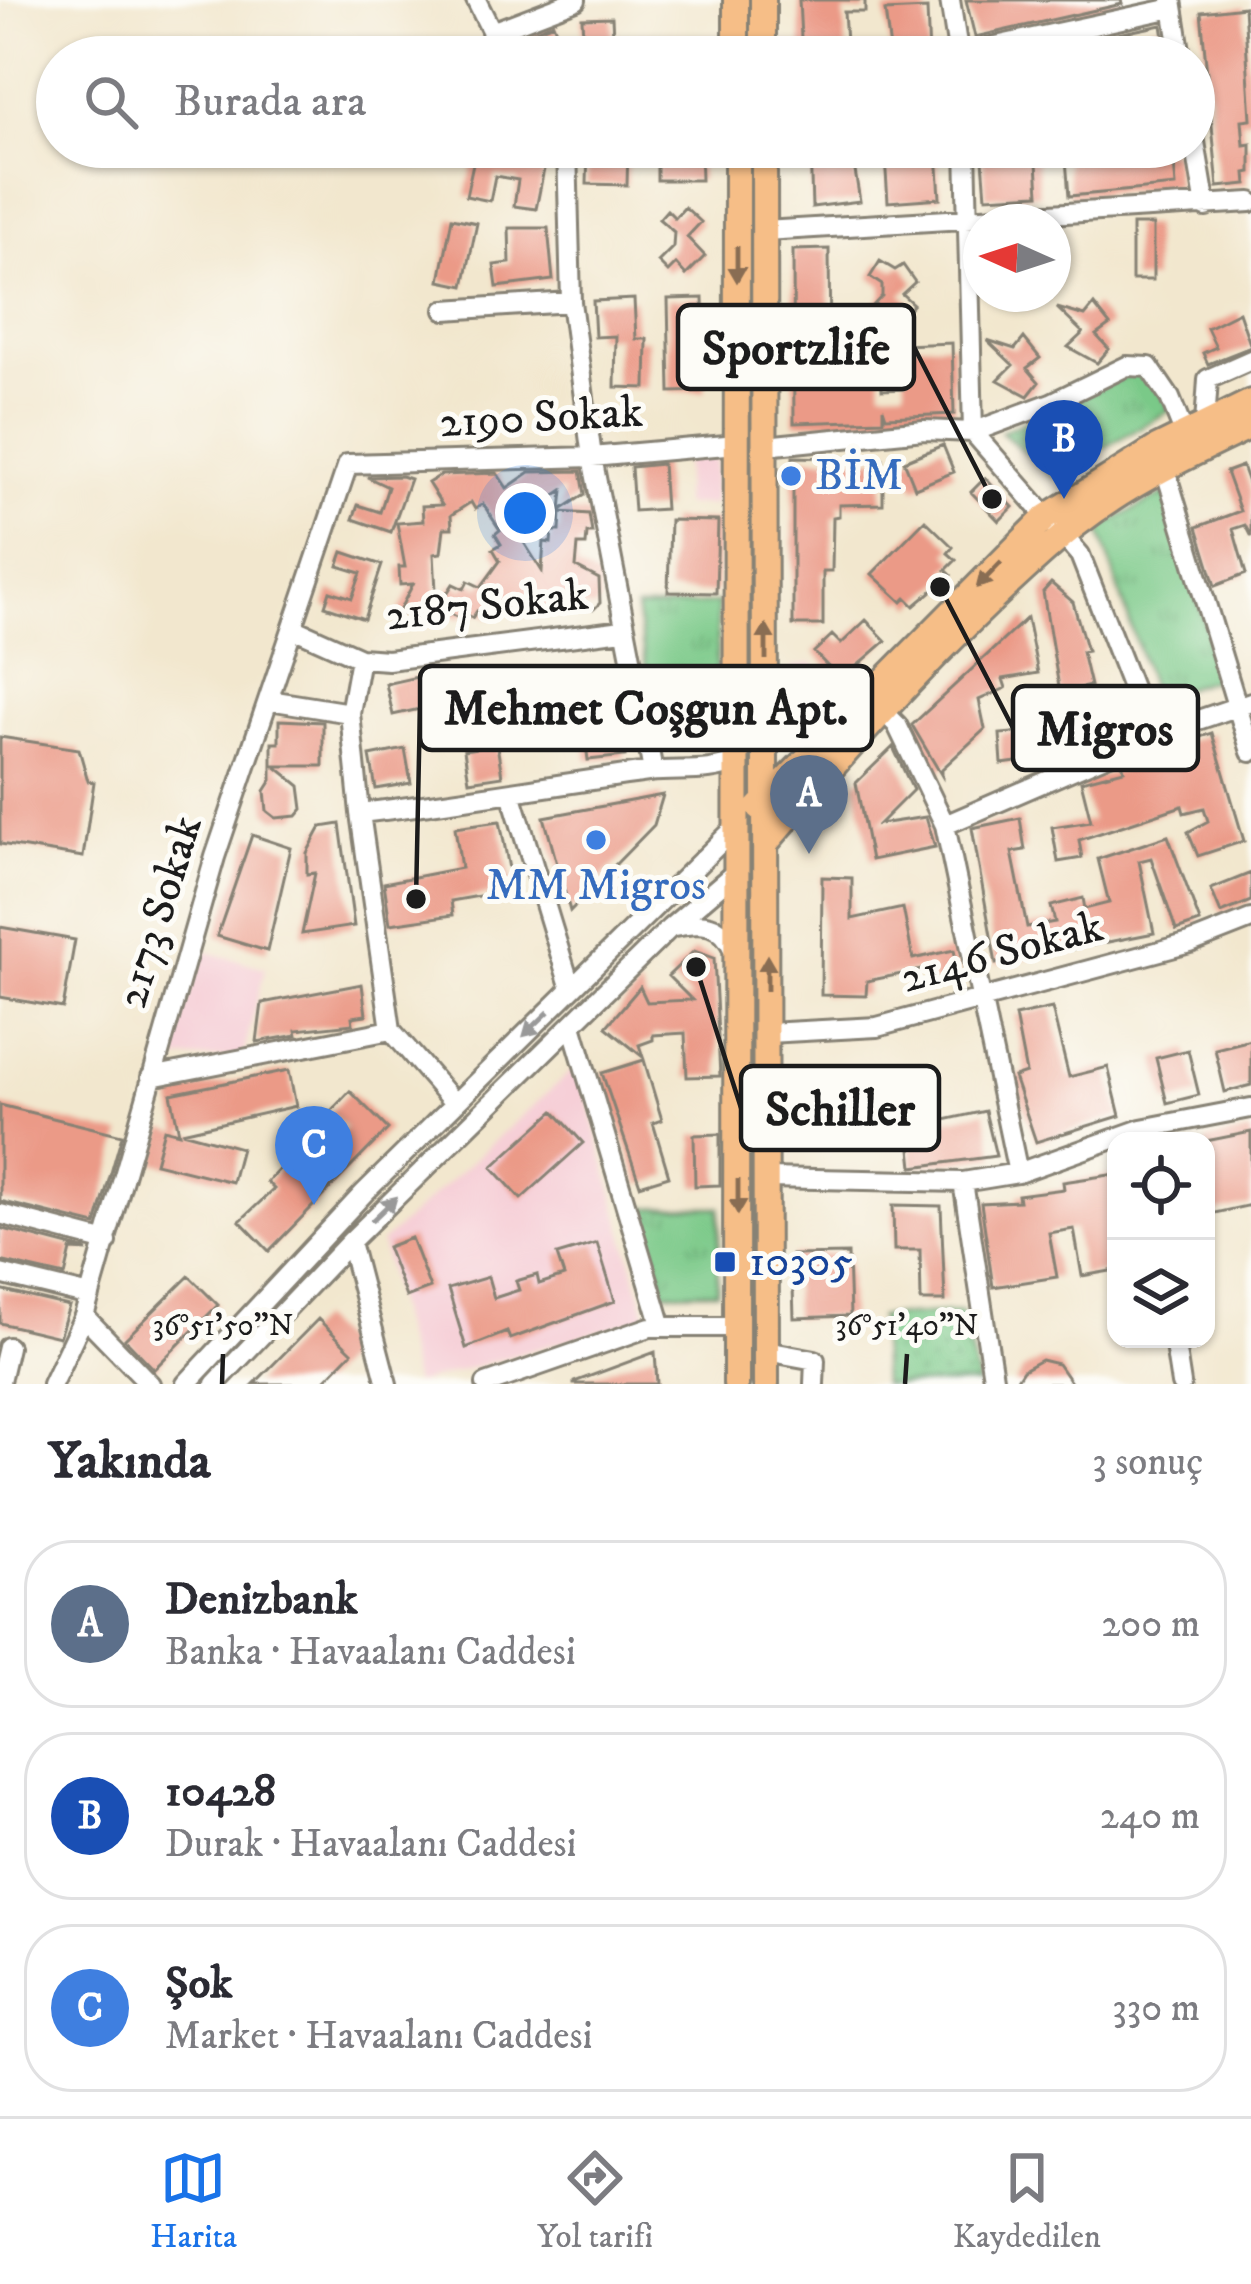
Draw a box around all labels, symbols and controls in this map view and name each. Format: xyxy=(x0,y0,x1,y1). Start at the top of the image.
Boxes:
search box xyxy=(36,36,1215,168)
icon: search xyxy=(78,69,144,135)
text: Burada ara xyxy=(174,74,366,130)
north arrow xyxy=(963,204,1071,312)
one-way arrow xyxy=(727,246,747,284)
callout: Sportzlife xyxy=(678,305,914,389)
text: Sportzlife xyxy=(702,320,890,380)
street label: 2190 Sokak xyxy=(438,385,644,451)
pin: B xyxy=(1025,400,1103,499)
place label: BİM xyxy=(815,448,903,504)
marker: BİM xyxy=(778,463,804,489)
your location xyxy=(495,483,555,543)
one-way arrow xyxy=(975,560,1003,589)
street label: 2187 Sokak xyxy=(383,568,591,644)
one-way arrow xyxy=(756,622,776,660)
callout: Mehmet Coşgun Apt. xyxy=(420,666,872,750)
text: Mehmet Coşgun Apt. xyxy=(444,680,848,740)
callout: Migros xyxy=(1013,686,1198,770)
text: Migros xyxy=(1037,701,1173,761)
pin: A xyxy=(770,755,848,854)
street label: 2173 Sokak xyxy=(104,809,216,1015)
marker: MM Migros xyxy=(583,827,609,853)
place label: MM Migros xyxy=(486,858,706,914)
street label: 2146 Sokak xyxy=(895,899,1109,1007)
one-way arrow xyxy=(757,953,777,991)
one-way arrow xyxy=(522,1009,551,1037)
callout: Schiller xyxy=(741,1066,939,1150)
text: Schiller xyxy=(765,1081,916,1141)
pin: C xyxy=(275,1106,353,1205)
map controls xyxy=(1107,1132,1215,1348)
button: locate xyxy=(1107,1132,1215,1240)
one-way arrow xyxy=(728,1179,748,1217)
one-way arrow xyxy=(369,1195,398,1223)
place label: 10305 xyxy=(749,1234,853,1290)
button: layers xyxy=(1107,1240,1215,1348)
marker: 10305 xyxy=(712,1249,738,1275)
text: 36°51'50"N xyxy=(153,1308,293,1345)
text: 36°51'40"N xyxy=(836,1308,978,1345)
text: Yakında xyxy=(48,1430,211,1494)
text: 3 sonuç xyxy=(1092,1438,1203,1487)
text: Denizbank xyxy=(165,1572,358,1628)
text: A xyxy=(78,1600,102,1649)
text: 200 m xyxy=(1101,1600,1200,1649)
text: Banka · Havaalanı Caddesi xyxy=(165,1628,576,1677)
text: 10428 xyxy=(165,1764,276,1820)
text: B xyxy=(78,1792,102,1841)
text: 240 m xyxy=(1100,1792,1200,1841)
text: Durak · Havaalanı Caddesi xyxy=(165,1820,577,1869)
text: Şok xyxy=(165,1956,233,2012)
text: C xyxy=(77,1984,103,2033)
text: 330 m xyxy=(1112,1984,1200,2033)
text: Market · Havaalanı Caddesi xyxy=(165,2012,593,2061)
tab: Harita xyxy=(150,2145,237,2258)
tab: Yol tarifi xyxy=(537,2145,653,2258)
tab: Kaydedilen xyxy=(953,2145,1101,2258)

